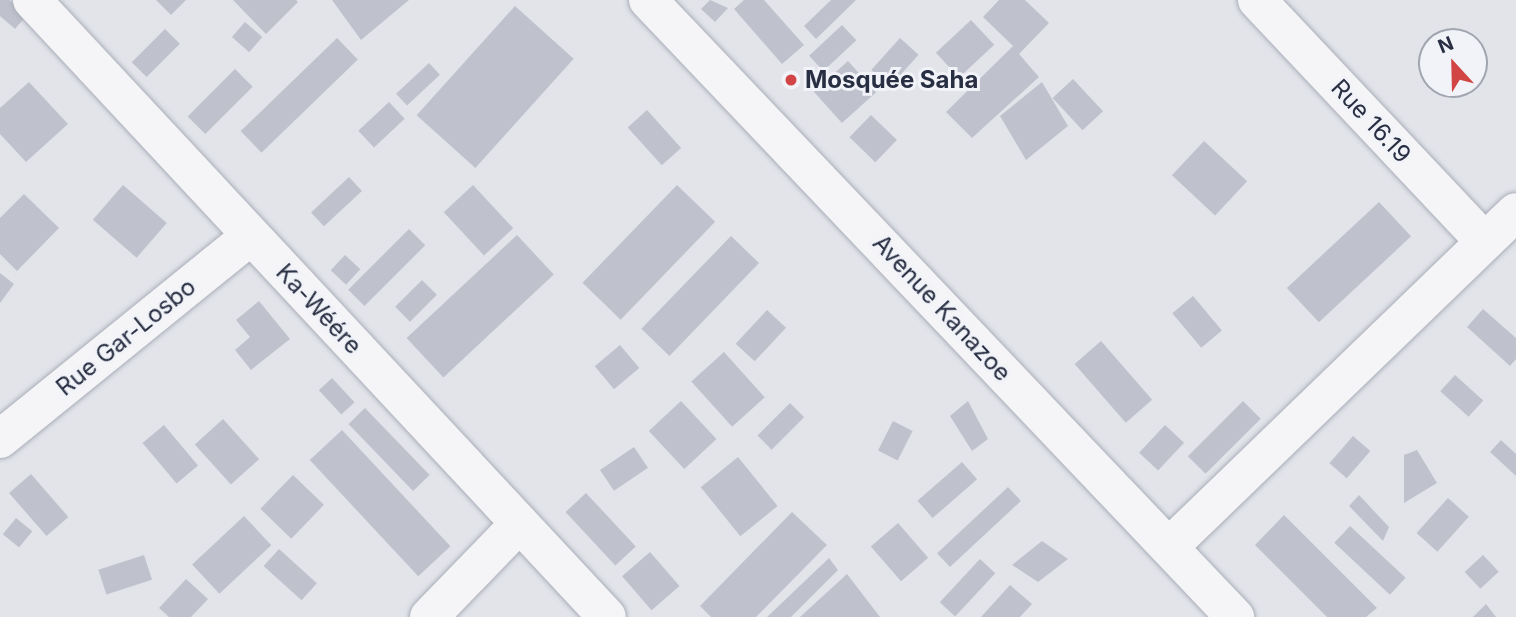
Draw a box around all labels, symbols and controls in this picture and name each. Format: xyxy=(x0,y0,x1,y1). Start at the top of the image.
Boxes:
north arrow xyxy=(1418,28,1488,98)
text: N xyxy=(1435,32,1457,58)
place label: Mosquée Saha xyxy=(805,66,978,94)
marker: Mosquée Saha xyxy=(783,72,799,88)
street label: Rue 16.19 xyxy=(1325,73,1417,169)
street label: Avenue Kanazoe xyxy=(867,229,1017,387)
street label: Ka-Wéére xyxy=(270,258,368,360)
street label: Rue Gar-Losbo xyxy=(51,272,201,402)

